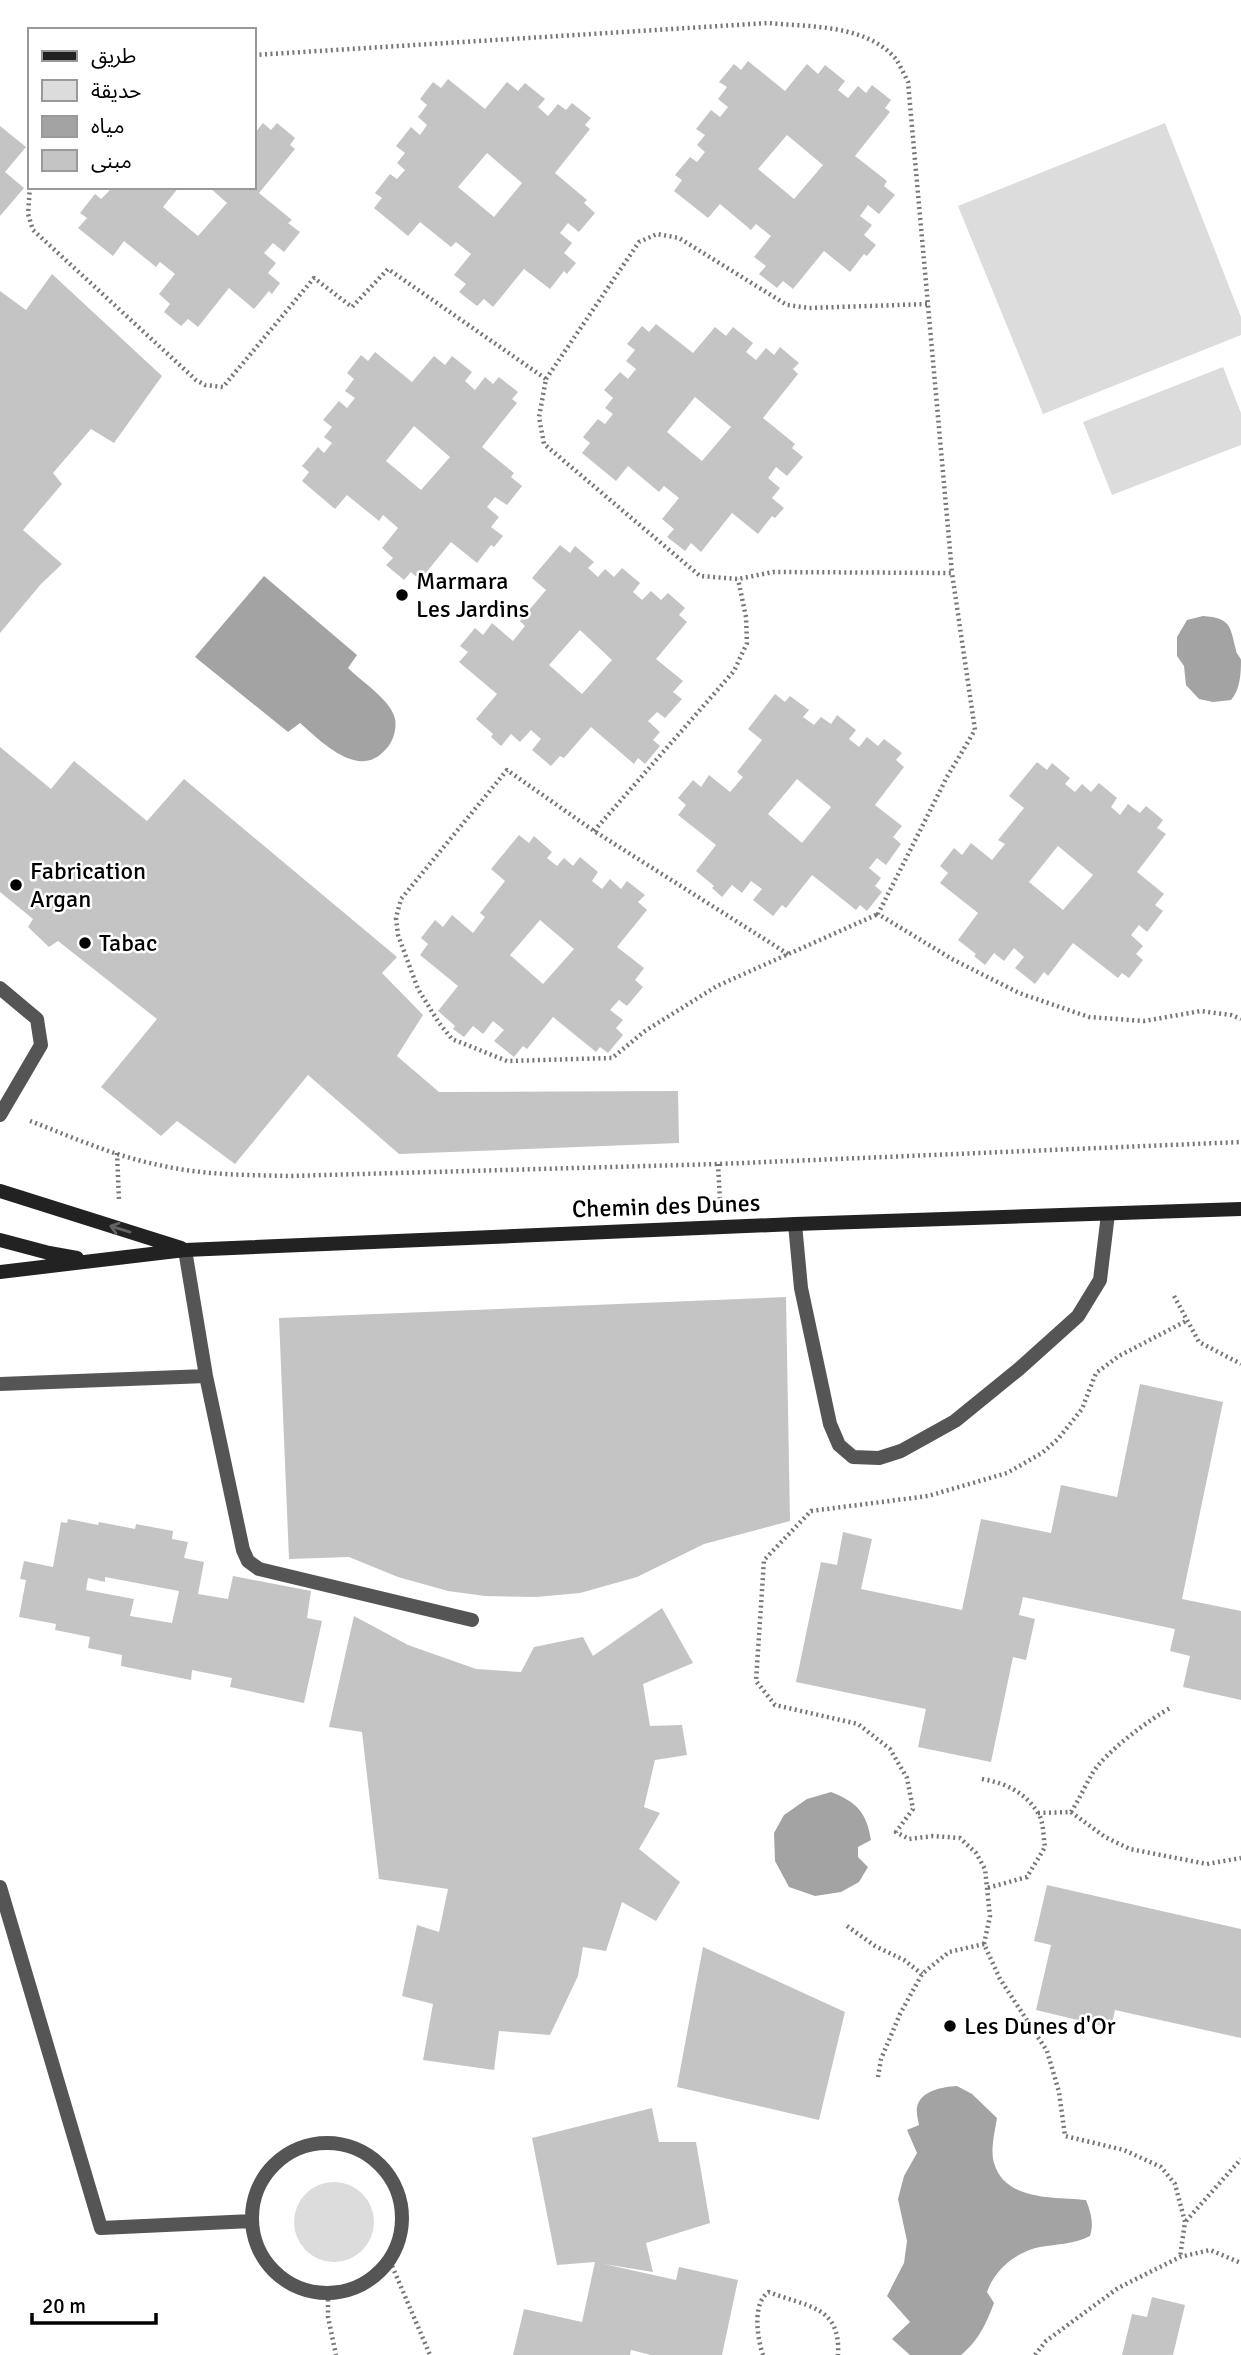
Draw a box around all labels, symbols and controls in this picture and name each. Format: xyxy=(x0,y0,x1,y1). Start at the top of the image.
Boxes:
legend xyxy=(28,28,256,189)
text: طريق xyxy=(91,43,136,69)
text: حديقة xyxy=(91,78,141,104)
text: مياه xyxy=(91,113,124,139)
text: مبنى xyxy=(91,148,132,174)
place label: Marmara Les Jardins xyxy=(416,566,529,624)
marker: Marmara Les Jardins xyxy=(394,587,410,603)
place label: Fabrication Argan xyxy=(30,856,146,914)
marker: Fabrication Argan xyxy=(8,877,24,893)
place label: Tabac xyxy=(99,928,157,958)
marker: Tabac xyxy=(77,935,93,951)
street label: Chemin des Dunes xyxy=(571,1188,761,1224)
one-way arrow xyxy=(110,1221,132,1234)
place label: Les Dunes d'Or xyxy=(964,2011,1116,2041)
marker: Les Dunes d'Or xyxy=(942,2018,958,2034)
scale bar xyxy=(32,2282,156,2326)
text: 20 m xyxy=(42,2293,86,2319)

